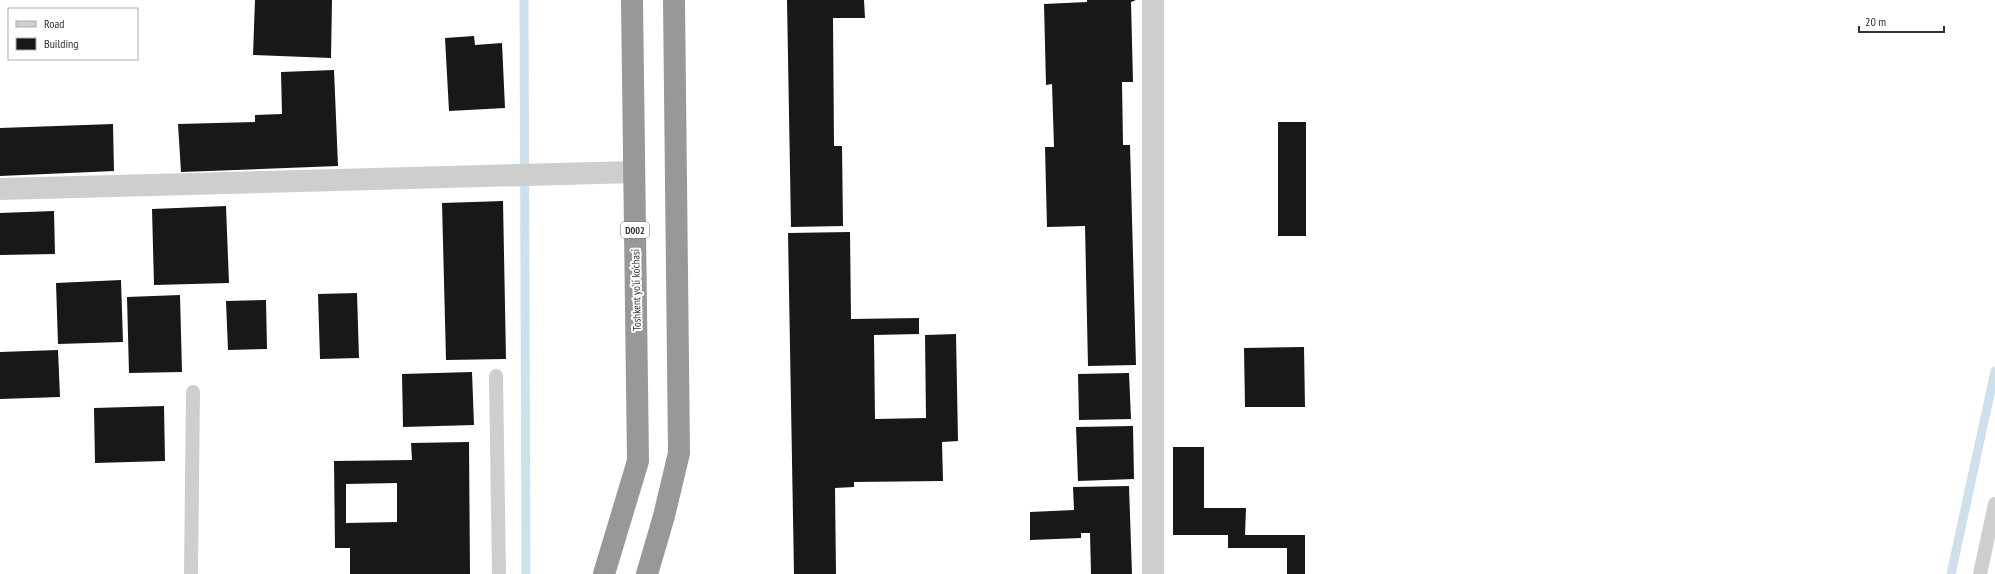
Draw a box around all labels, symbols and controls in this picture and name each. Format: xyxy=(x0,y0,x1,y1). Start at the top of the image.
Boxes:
legend xyxy=(8,8,138,60)
scale bar xyxy=(1859,8,1944,34)
text: 20 m xyxy=(1865,14,1886,29)
text: Road xyxy=(44,16,64,31)
text: Building xyxy=(44,36,79,51)
road number: D002 xyxy=(621,222,649,238)
street label: Toshkent yo‘li ko‘chasi xyxy=(628,249,644,331)

